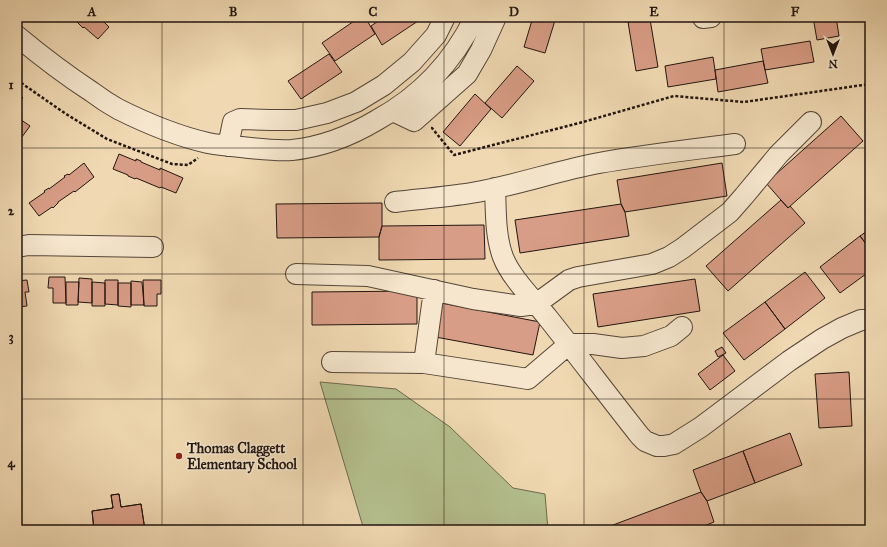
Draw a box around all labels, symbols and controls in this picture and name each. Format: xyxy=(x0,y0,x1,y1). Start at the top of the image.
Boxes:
text: A xyxy=(87,4,97,20)
text: B xyxy=(229,4,238,20)
text: C xyxy=(369,4,378,20)
text: D xyxy=(509,4,519,20)
text: E xyxy=(649,4,659,20)
text: F xyxy=(791,4,800,20)
north arrow xyxy=(813,34,853,74)
text: N xyxy=(828,57,838,70)
text: 1 xyxy=(8,77,14,93)
text: 2 xyxy=(8,203,15,219)
text: 3 xyxy=(8,329,14,345)
place label: Thomas Claggett Elementary School xyxy=(186,440,298,474)
marker: Thomas Claggett Elementary School xyxy=(174,451,184,461)
text: 4 xyxy=(7,455,15,471)

